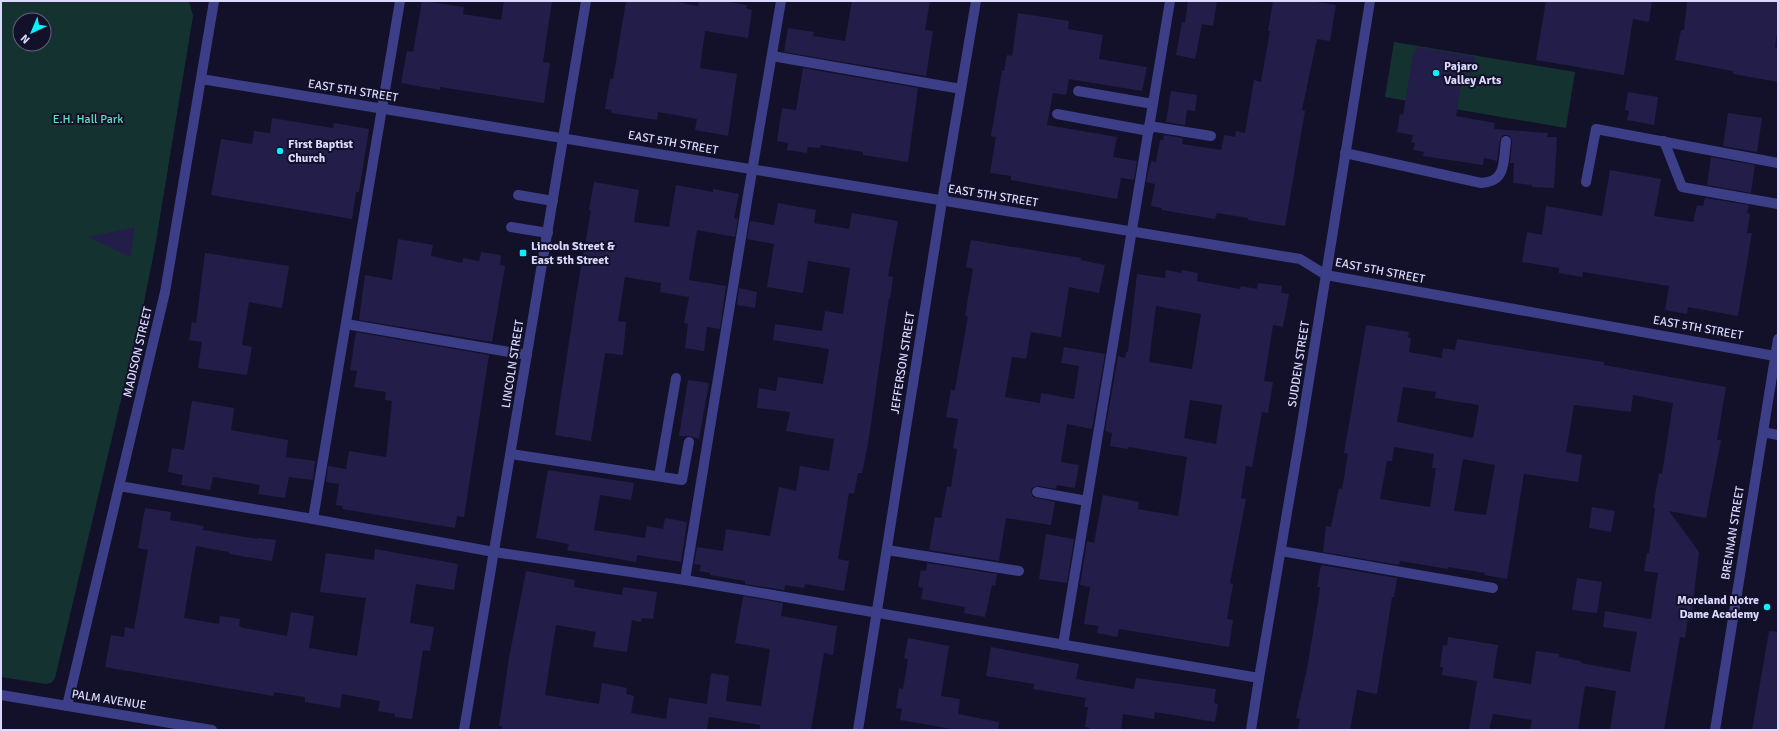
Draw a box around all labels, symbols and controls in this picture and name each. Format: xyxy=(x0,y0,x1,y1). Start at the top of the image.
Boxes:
north arrow xyxy=(12,12,52,52)
text: N xyxy=(18,31,33,46)
place label: Pajaro Valley Arts xyxy=(1444,59,1502,88)
marker: Pajaro Valley Arts xyxy=(1431,68,1441,78)
street label: EAST 5TH STREET xyxy=(307,76,399,106)
park label: E.H. Hall Park xyxy=(53,112,123,127)
street label: EAST 5TH STREET xyxy=(627,128,719,158)
place label: First Baptist Church xyxy=(288,137,354,166)
marker: First Baptist Church xyxy=(275,146,285,156)
street label: EAST 5TH STREET xyxy=(947,181,1039,211)
place label: Lincoln Street & East 5th Street xyxy=(531,239,615,268)
marker: Lincoln Street & East 5th Street xyxy=(518,248,528,258)
street label: EAST 5TH STREET xyxy=(1334,255,1426,287)
street label: MADISON STREET xyxy=(120,305,156,399)
street label: JEFFERSON STREET xyxy=(888,311,918,415)
street label: EAST 5TH STREET xyxy=(1652,313,1744,343)
street label: LINCOLN STREET xyxy=(499,319,527,409)
street label: SUDDEN STREET xyxy=(1285,320,1313,408)
street label: BRENNAN STREET xyxy=(1718,485,1748,581)
place label: Moreland Notre Dame Academy xyxy=(1677,593,1759,622)
marker: Moreland Notre Dame Academy xyxy=(1762,602,1772,612)
street label: PALM AVENUE xyxy=(71,687,148,713)

